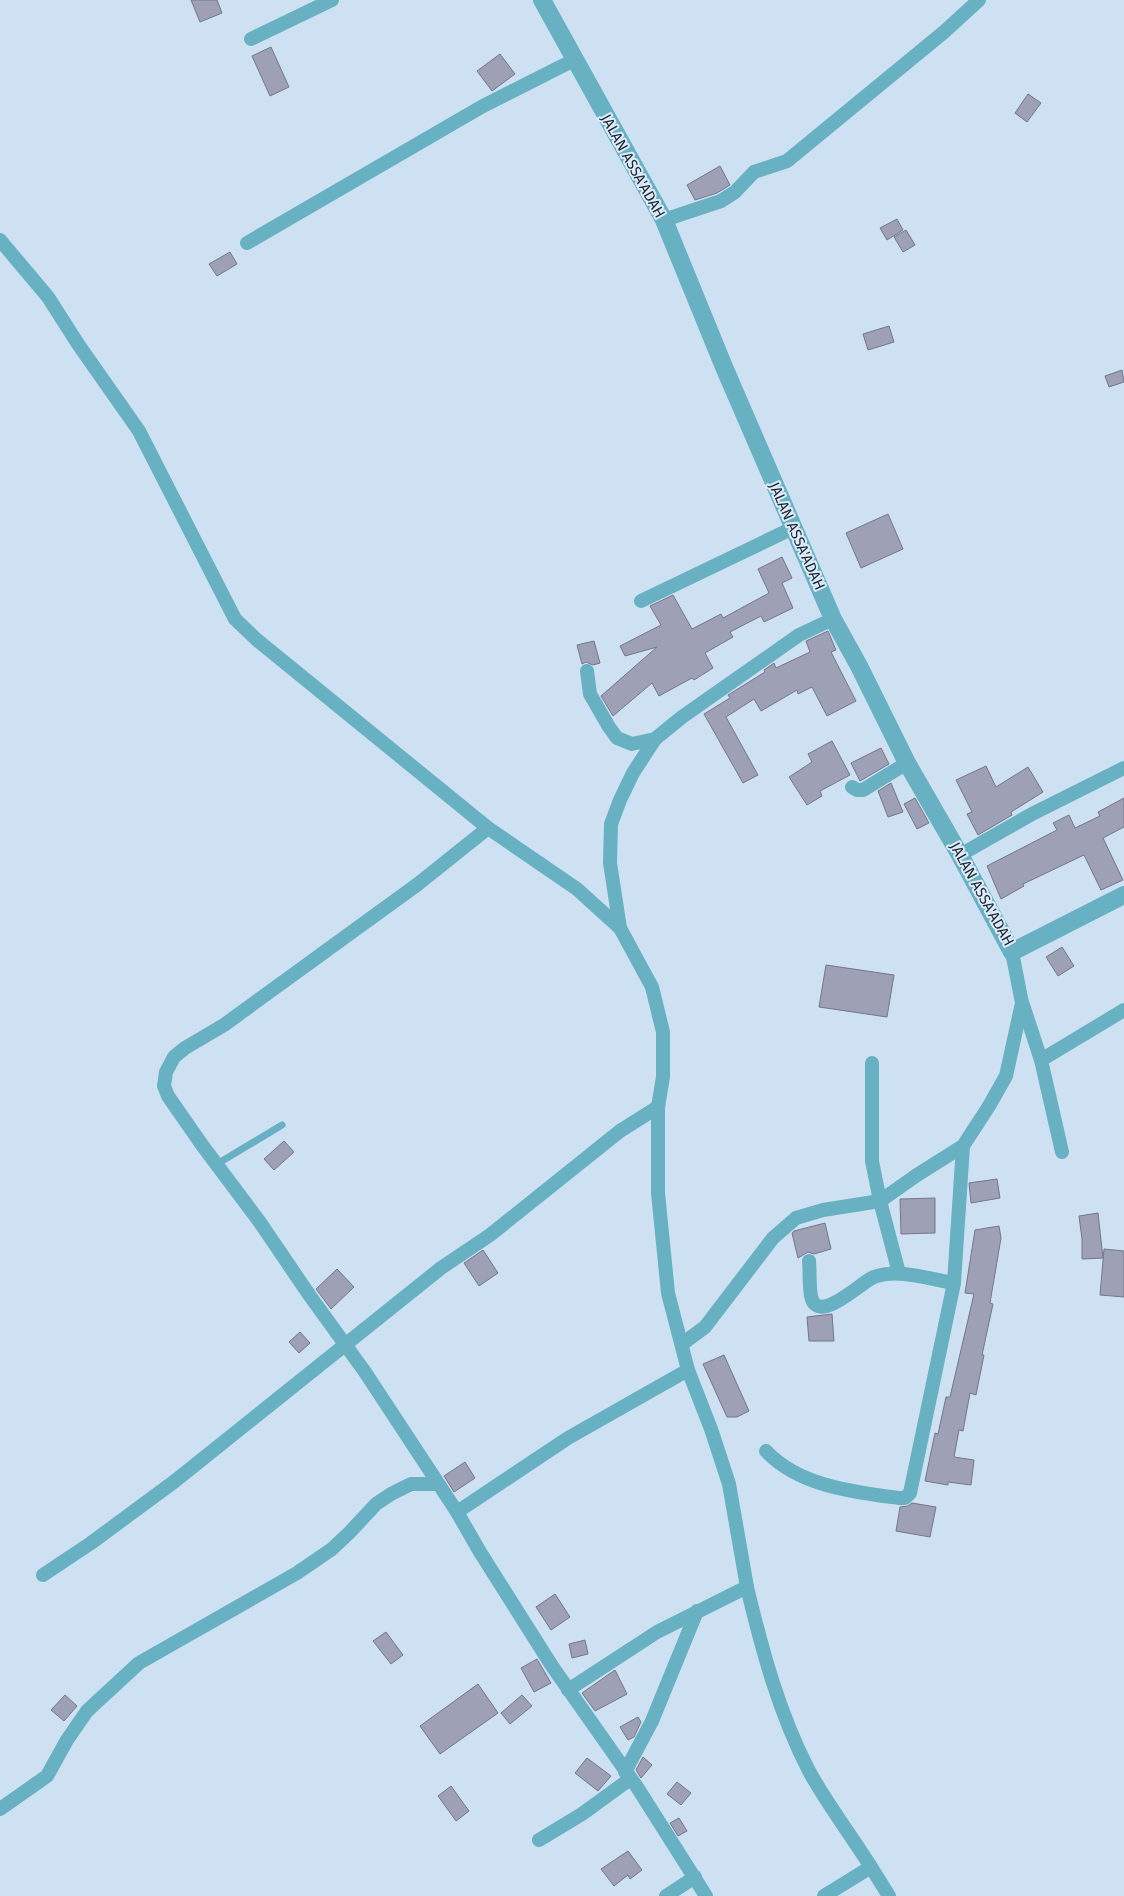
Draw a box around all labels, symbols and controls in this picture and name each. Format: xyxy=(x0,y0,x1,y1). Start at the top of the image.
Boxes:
street label: JALAN ASSA'ADAH xyxy=(597,111,669,221)
street label: JALAN ASSA'ADAH xyxy=(765,479,829,593)
street label: JALAN ASSA'ADAH xyxy=(946,839,1018,949)

